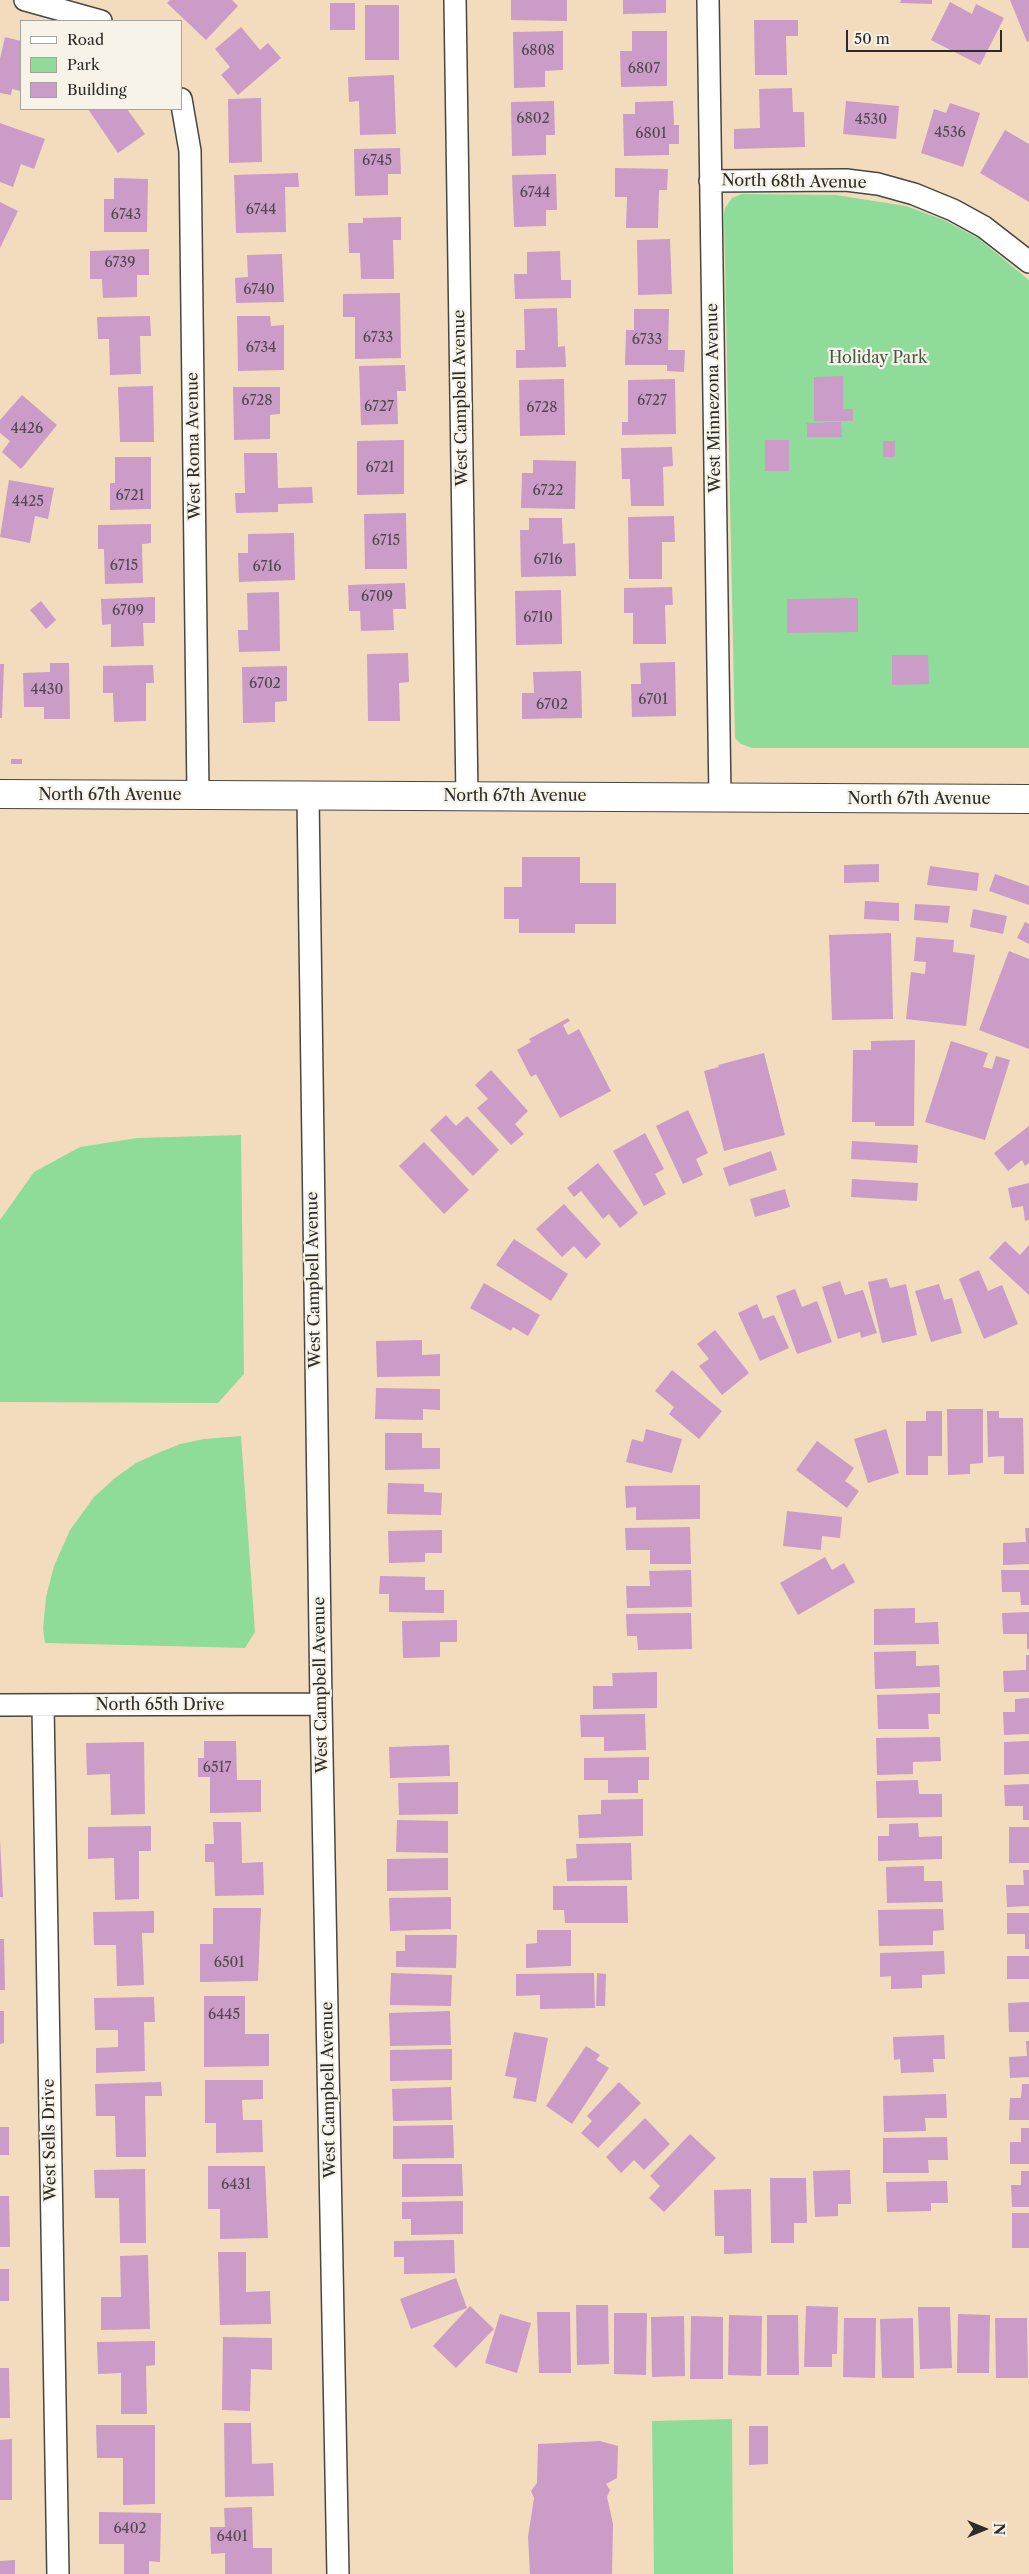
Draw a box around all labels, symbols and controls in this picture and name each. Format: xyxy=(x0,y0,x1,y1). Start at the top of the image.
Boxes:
legend xyxy=(20,20,182,110)
scale bar xyxy=(849,20,1005,52)
text: 50 m xyxy=(854,29,890,48)
text: Road xyxy=(67,30,104,49)
house number: 6808 xyxy=(521,43,555,59)
text: Park xyxy=(67,55,100,74)
house number: 6807 xyxy=(628,61,660,77)
text: Building xyxy=(67,80,127,99)
house number: 6802 xyxy=(516,111,550,127)
house number: 4530 xyxy=(855,112,887,128)
house number: 4536 xyxy=(934,125,966,141)
house number: 6801 xyxy=(635,126,667,142)
house number: 6745 xyxy=(362,153,392,169)
street label: North 68th Avenue xyxy=(721,171,867,193)
house number: 6744 xyxy=(520,185,550,201)
house number: 6744 xyxy=(246,202,276,218)
house number: 6743 xyxy=(111,207,141,223)
house number: 6739 xyxy=(105,255,135,271)
house number: 6740 xyxy=(243,282,275,298)
street label: West Minnezona Avenue xyxy=(703,303,725,493)
street label: West Campbell Avenue xyxy=(450,309,472,487)
house number: 6733 xyxy=(363,330,393,346)
house number: 6733 xyxy=(632,332,662,348)
house number: 6734 xyxy=(246,340,276,356)
park label: Holiday Park xyxy=(829,348,927,368)
street label: West Roma Avenue xyxy=(183,372,205,520)
house number: 6728 xyxy=(241,393,273,409)
house number: 6727 xyxy=(637,393,667,409)
house number: 6727 xyxy=(364,399,394,415)
house number: 6728 xyxy=(526,400,558,416)
house number: 4426 xyxy=(11,421,43,437)
house number: 6721 xyxy=(366,460,394,476)
house number: 6722 xyxy=(532,483,564,499)
house number: 6721 xyxy=(116,488,144,504)
house number: 4425 xyxy=(12,494,44,510)
house number: 6715 xyxy=(372,533,400,549)
house number: 6716 xyxy=(533,552,563,568)
house number: 6715 xyxy=(110,558,138,574)
house number: 6716 xyxy=(252,559,282,575)
house number: 6709 xyxy=(361,589,393,605)
house number: 6709 xyxy=(112,603,144,619)
house number: 6710 xyxy=(523,610,553,626)
house number: 6702 xyxy=(249,676,281,692)
house number: 4430 xyxy=(31,682,63,698)
house number: 6701 xyxy=(638,692,668,708)
house number: 6702 xyxy=(536,697,568,713)
street label: North 67th Avenue xyxy=(38,785,182,805)
street label: North 67th Avenue xyxy=(443,786,587,806)
street label: North 67th Avenue xyxy=(847,789,991,809)
street label: West Campbell Avenue xyxy=(303,1191,325,1369)
street label: West Campbell Avenue xyxy=(310,1596,332,1774)
street label: North 65th Drive xyxy=(96,1695,224,1715)
house number: 6517 xyxy=(203,1760,231,1776)
house number: 6501 xyxy=(214,1955,244,1971)
street label: West Campbell Avenue xyxy=(318,2001,340,2179)
house number: 6445 xyxy=(208,2007,240,2023)
street label: West Sells Drive xyxy=(39,2078,61,2202)
house number: 6431 xyxy=(221,2177,251,2193)
north arrow xyxy=(959,2504,1009,2554)
house number: 6402 xyxy=(113,2521,147,2537)
text: N xyxy=(990,2523,1008,2535)
house number: 6401 xyxy=(216,2529,248,2545)

